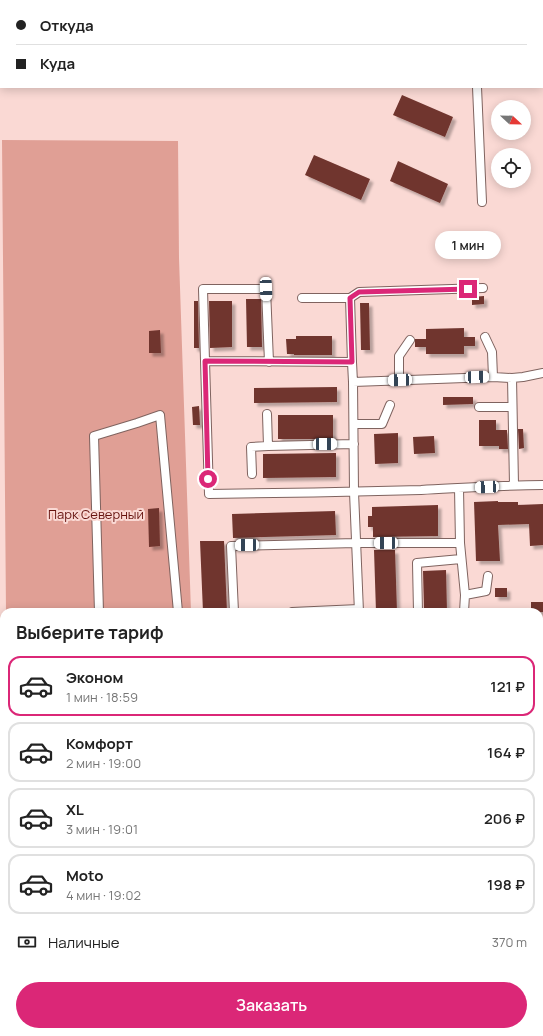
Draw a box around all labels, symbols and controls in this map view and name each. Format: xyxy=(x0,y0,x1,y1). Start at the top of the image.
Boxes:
text: Откуда xyxy=(40,15,94,36)
text: Куда xyxy=(40,53,75,74)
north arrow xyxy=(491,100,531,140)
map controls xyxy=(491,100,531,188)
button: locate xyxy=(491,148,531,188)
callout: 1 мин xyxy=(435,231,501,259)
text: 1 мин xyxy=(451,236,485,254)
car xyxy=(260,277,272,301)
route end xyxy=(459,280,477,298)
car xyxy=(465,371,489,383)
car xyxy=(388,374,412,386)
car xyxy=(313,438,337,450)
route start xyxy=(199,470,217,488)
car xyxy=(475,480,499,494)
park label: Парк Северный xyxy=(48,505,144,523)
car xyxy=(374,537,398,549)
car xyxy=(235,539,259,551)
text: Выберите тариф xyxy=(16,620,164,644)
text: Эконом xyxy=(66,667,123,688)
icon: car xyxy=(18,668,54,704)
text: 121 ₽ xyxy=(490,676,525,697)
text: 1 мин · 18:59 xyxy=(66,688,138,706)
text: Комфорт xyxy=(66,733,133,754)
icon: car xyxy=(18,734,54,770)
text: 164 ₽ xyxy=(487,742,525,763)
text: 2 мин · 19:00 xyxy=(66,754,141,772)
text: XL xyxy=(66,799,84,820)
icon: car xyxy=(18,800,54,836)
text: 206 ₽ xyxy=(484,808,525,829)
text: 3 мин · 19:01 xyxy=(66,820,138,838)
text: Moto xyxy=(66,865,103,886)
icon: car xyxy=(18,866,54,902)
text: 198 ₽ xyxy=(487,874,525,895)
text: 4 мин · 19:02 xyxy=(66,886,141,904)
icon: cash xyxy=(16,931,38,953)
text: Наличные xyxy=(48,932,120,953)
text: 370 m xyxy=(492,933,527,951)
button: Заказать xyxy=(16,982,527,1028)

